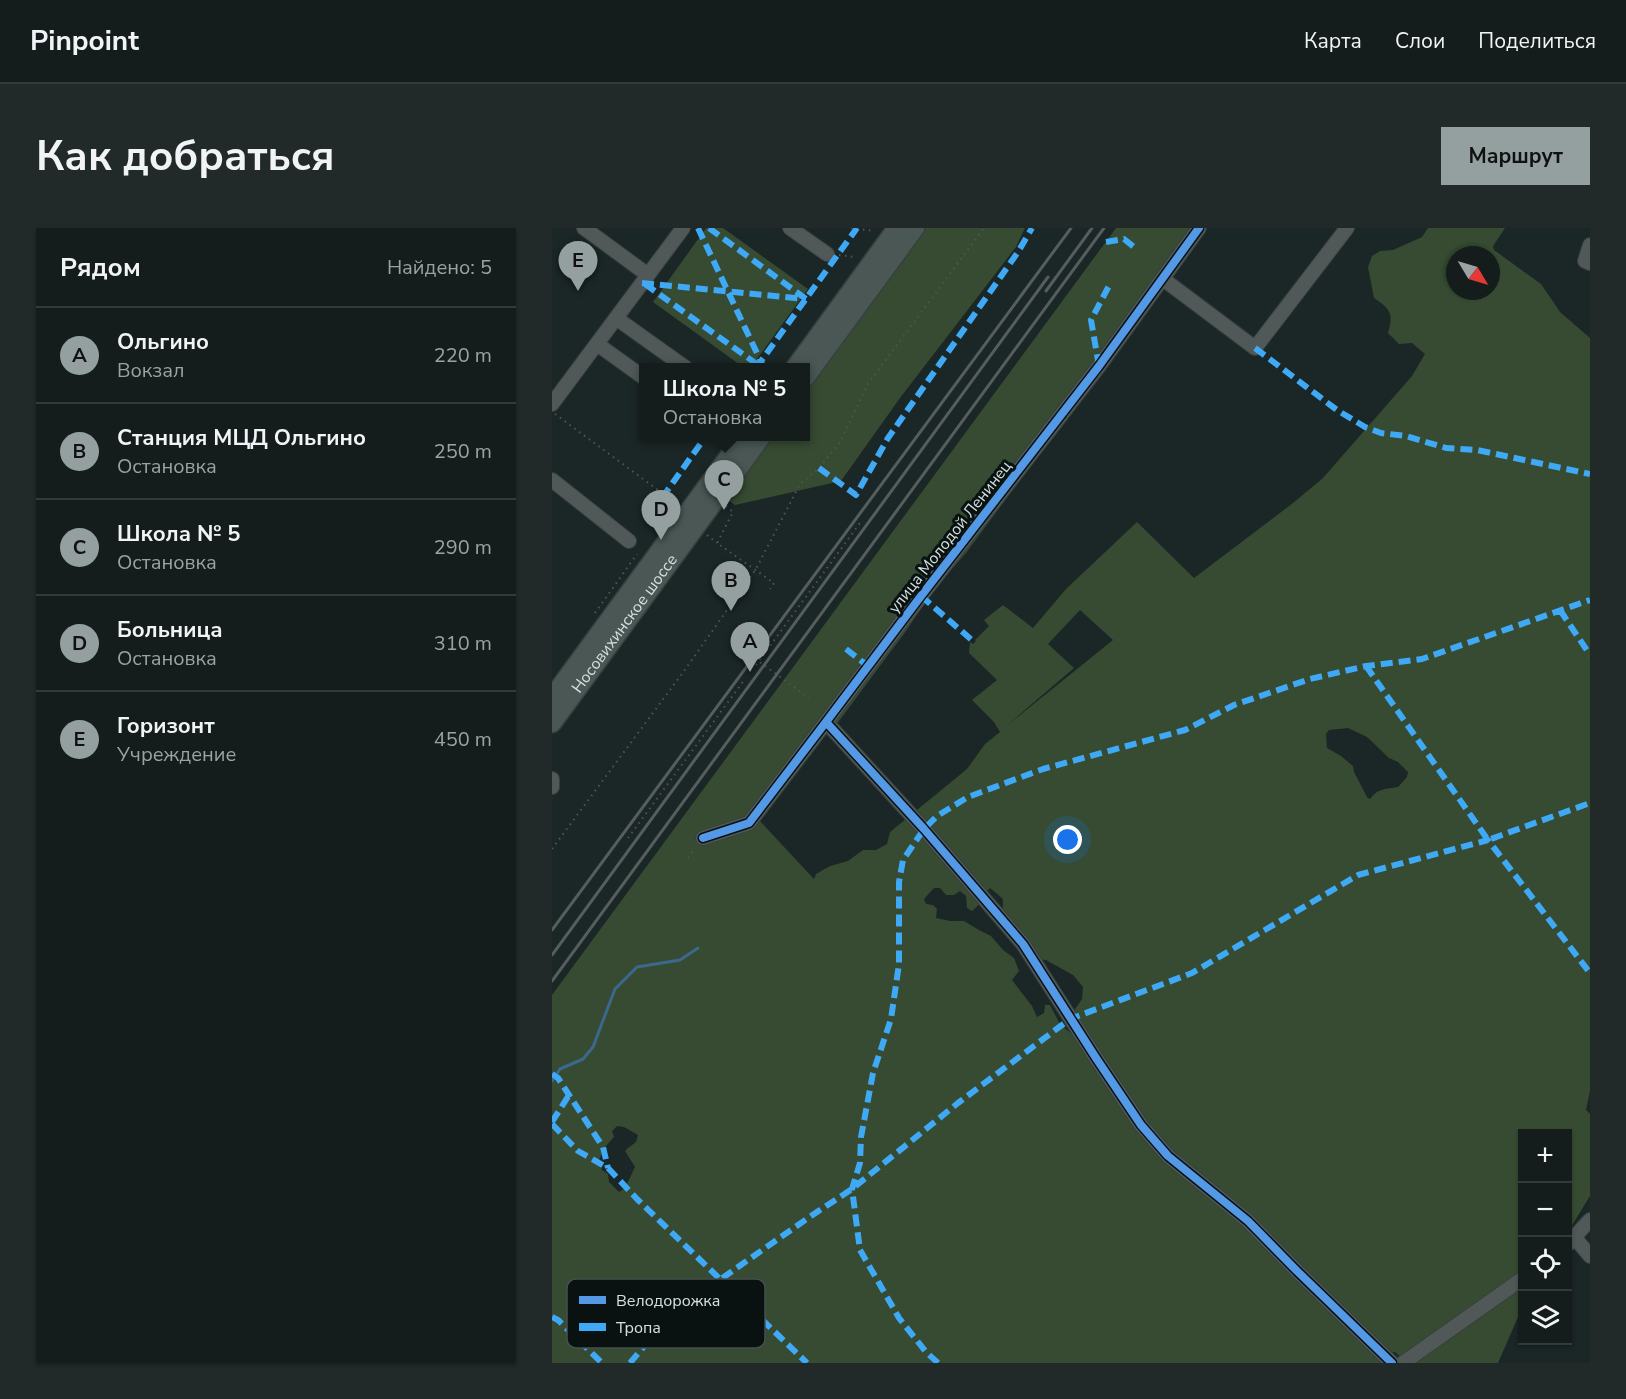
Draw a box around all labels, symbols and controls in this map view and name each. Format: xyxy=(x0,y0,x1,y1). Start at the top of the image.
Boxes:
text: Pinpoint xyxy=(30,22,139,60)
text: Карта xyxy=(1304,27,1362,55)
text: Слои xyxy=(1395,27,1445,55)
text: Поделиться xyxy=(1478,27,1596,55)
button: Маршрут xyxy=(1441,127,1590,185)
text: Как добраться xyxy=(36,128,335,185)
pin: E xyxy=(558,242,598,291)
north arrow xyxy=(1446,246,1500,300)
text: Рядом xyxy=(60,250,141,285)
text: Найдено: 5 xyxy=(387,254,492,281)
text: Ольгино xyxy=(117,327,209,357)
text: A xyxy=(72,342,87,369)
text: 220 m xyxy=(434,342,492,369)
text: Вокзал xyxy=(117,357,185,384)
popup xyxy=(639,363,810,441)
text: Школа № 5 xyxy=(663,374,786,404)
text: Остановка xyxy=(663,404,763,431)
text: Станция МЦД Ольгино xyxy=(117,423,366,453)
text: B xyxy=(73,438,86,465)
text: 250 m xyxy=(434,438,492,465)
text: Остановка xyxy=(117,453,217,480)
street label: улица Молодой Ленинец xyxy=(883,456,1017,618)
pin: C xyxy=(704,460,744,510)
pin: D xyxy=(642,490,680,540)
text: Школа № 5 xyxy=(117,519,240,549)
text: C xyxy=(73,534,86,561)
text: 290 m xyxy=(434,534,492,561)
text: Остановка xyxy=(117,549,217,576)
street label: Носовихинское шоссе xyxy=(566,550,683,698)
pin: B xyxy=(712,562,750,611)
text: Больница xyxy=(117,615,223,645)
pin: A xyxy=(730,622,770,672)
text: D xyxy=(72,630,87,657)
text: 310 m xyxy=(434,630,492,657)
text: Остановка xyxy=(117,645,217,672)
text: Горизонт xyxy=(117,711,215,741)
text: E xyxy=(74,726,85,753)
text: 450 m xyxy=(434,726,492,753)
text: Учреждение xyxy=(117,741,236,768)
your location xyxy=(1053,825,1082,854)
map controls xyxy=(1518,1129,1572,1345)
button: + xyxy=(1518,1129,1572,1183)
button: − xyxy=(1518,1183,1572,1237)
button: locate xyxy=(1518,1237,1572,1291)
legend xyxy=(567,1279,765,1348)
text: Велодорожка xyxy=(616,1290,720,1312)
button: layers xyxy=(1518,1291,1572,1345)
text: Тропа xyxy=(616,1317,661,1339)

